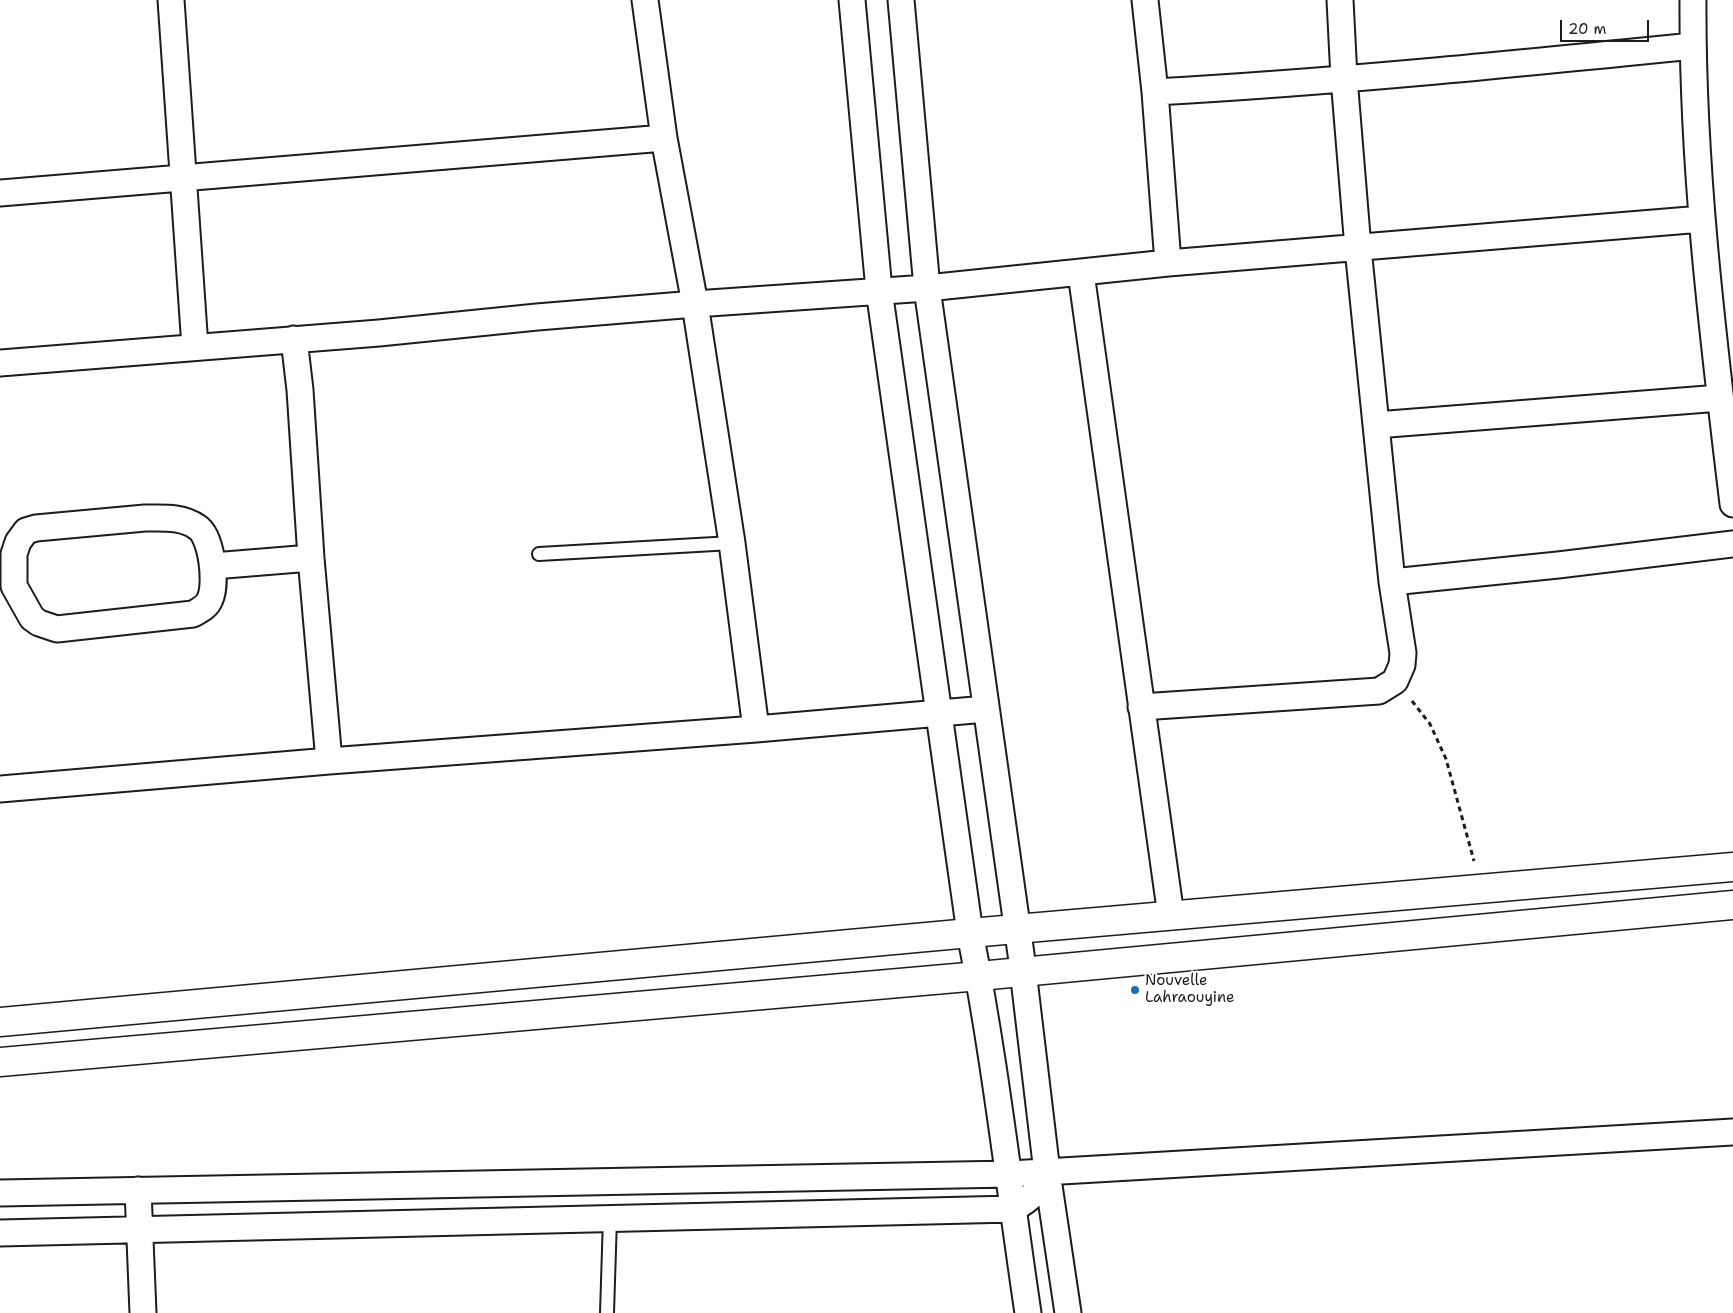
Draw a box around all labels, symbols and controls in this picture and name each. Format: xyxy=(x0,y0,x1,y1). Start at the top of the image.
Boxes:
scale bar xyxy=(1563,10,1652,42)
text: 20 m xyxy=(1568,19,1607,39)
place label: Nouvelle Lahraouyine xyxy=(1145,972,1235,1007)
marker: Nouvelle Lahraouyine xyxy=(1129,984,1141,996)

